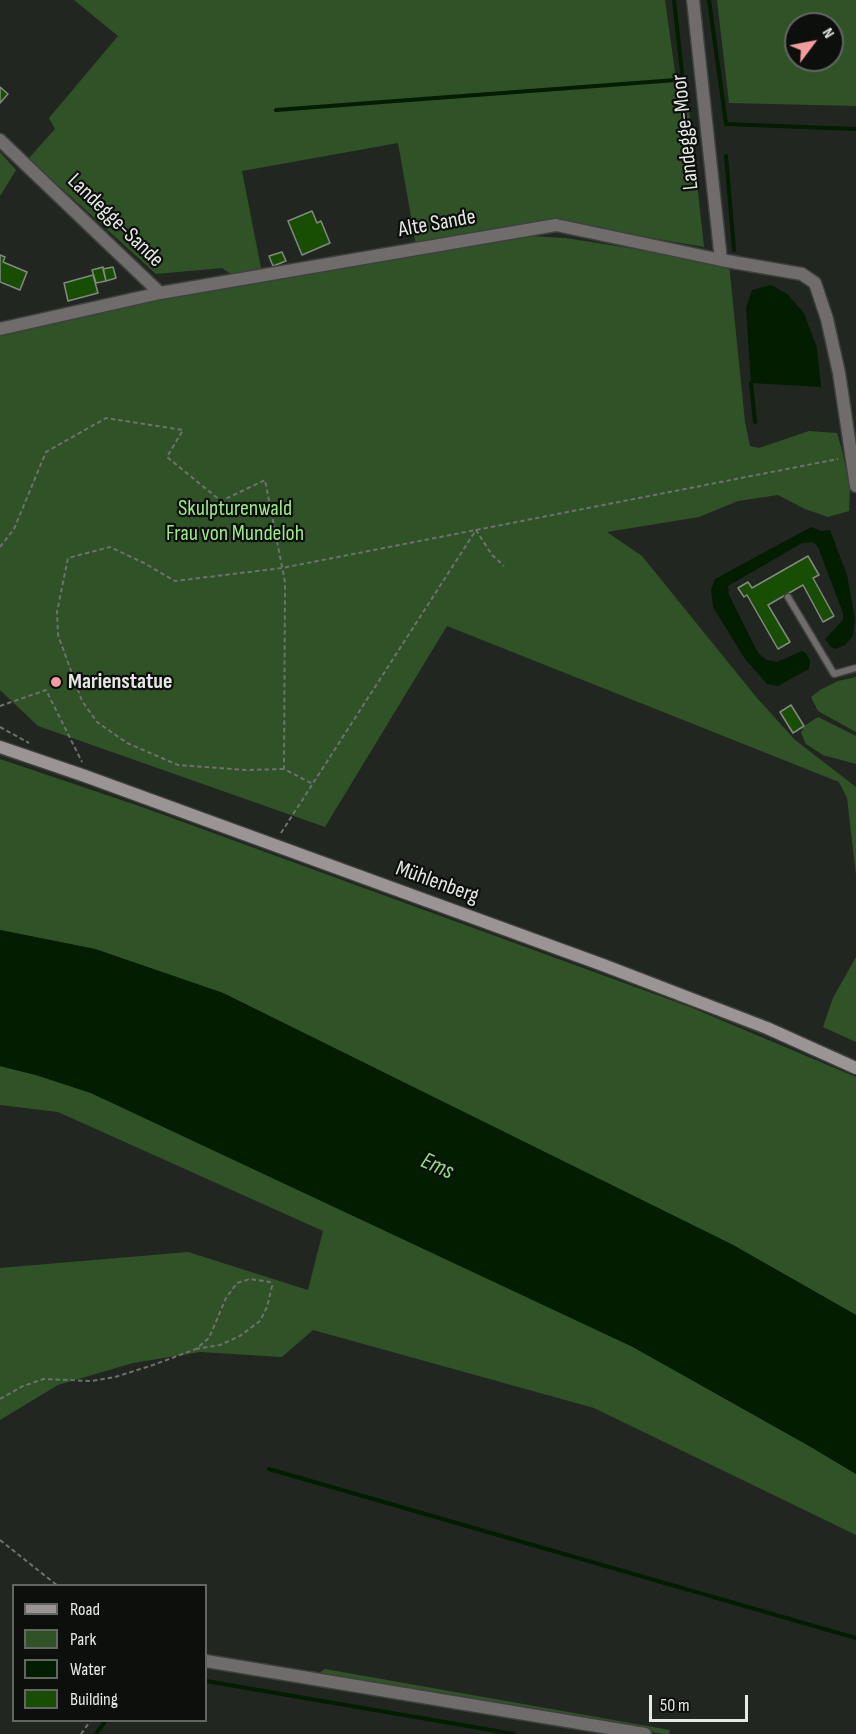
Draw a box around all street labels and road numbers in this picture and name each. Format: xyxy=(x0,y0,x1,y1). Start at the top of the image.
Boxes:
street label: Landegge-Moor xyxy=(667,73,705,191)
street label: Landegge-Sande xyxy=(61,169,169,273)
street label: Alte Sande xyxy=(396,204,478,244)
street label: Mühlenberg xyxy=(392,856,482,910)

